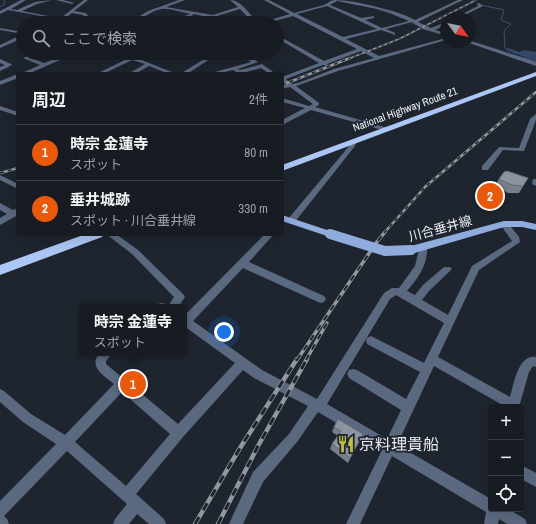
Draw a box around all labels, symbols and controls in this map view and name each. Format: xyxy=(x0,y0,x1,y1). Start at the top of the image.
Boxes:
north arrow xyxy=(440,12,476,48)
search box xyxy=(16,16,284,60)
icon: search xyxy=(30,27,52,49)
text: ここで検索 xyxy=(62,28,137,49)
street label: National Highway Route 21 xyxy=(351,84,459,134)
text: 周辺 xyxy=(32,88,66,111)
text: 2件 xyxy=(249,91,268,108)
text: 時宗 金蓮寺 xyxy=(70,133,148,154)
text: 1 xyxy=(42,144,48,161)
text: 80 m xyxy=(244,144,268,161)
text: スポット xyxy=(70,156,122,173)
pin: 2 xyxy=(477,181,503,211)
text: 垂井城跡 xyxy=(70,189,130,210)
text: 2 xyxy=(42,200,48,217)
text: 330 m xyxy=(238,200,268,217)
text: スポット · 川合垂井線 xyxy=(70,212,196,229)
street label: 川合垂井線 xyxy=(407,212,474,245)
popup xyxy=(79,304,187,356)
text: 時宗 金蓮寺 xyxy=(94,311,172,332)
your location xyxy=(214,322,234,342)
text: スポット xyxy=(94,334,146,351)
pin: 1 xyxy=(120,369,146,399)
map controls xyxy=(488,404,524,512)
button: + xyxy=(488,404,524,440)
place label: 京料理貴船 xyxy=(359,433,439,455)
restaurant icon: 京料理貴船 xyxy=(336,434,356,454)
button: − xyxy=(488,440,524,476)
button: locate xyxy=(488,476,524,512)

